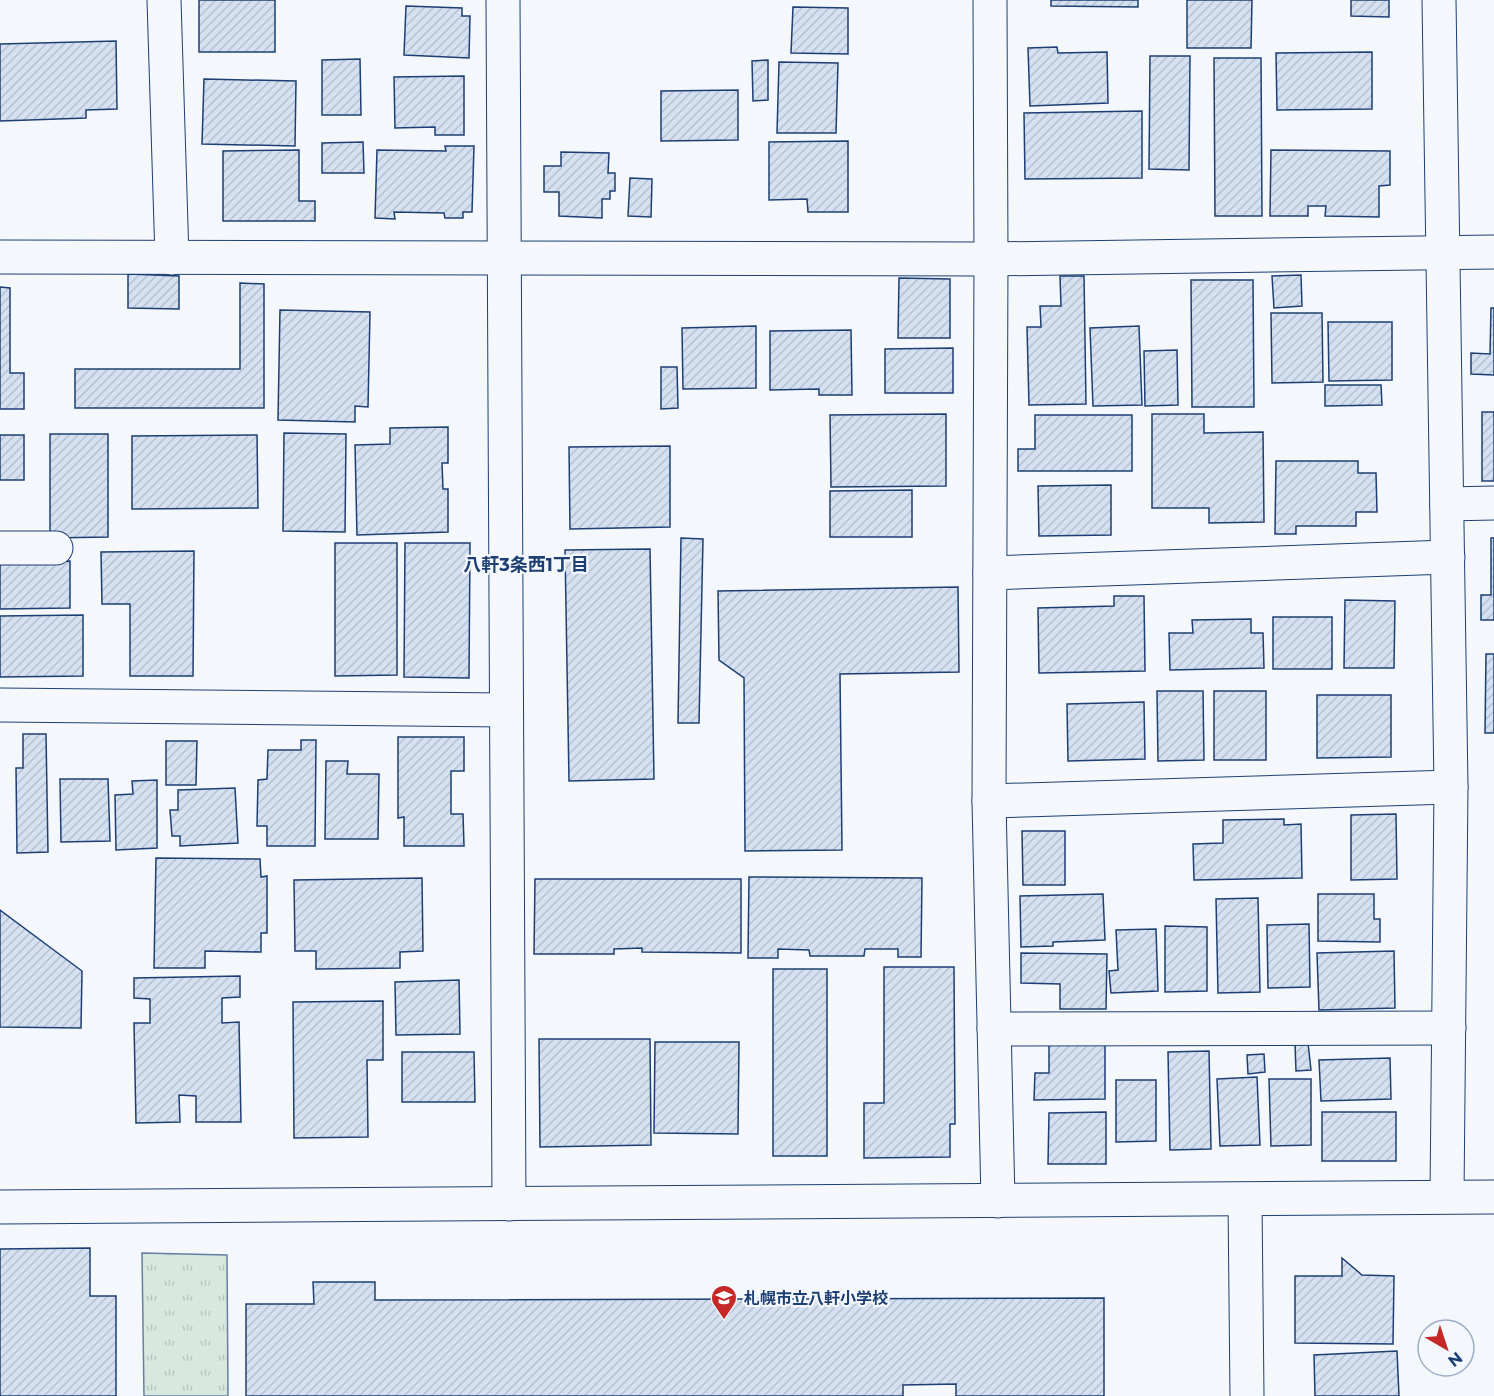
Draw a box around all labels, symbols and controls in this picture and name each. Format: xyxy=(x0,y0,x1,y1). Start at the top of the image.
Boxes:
district label: 八軒3条西1丁目 xyxy=(463,554,589,576)
school or university icon: 札幌市立八軒小学校 xyxy=(709,1283,739,1321)
place label: 札幌市立八軒小学校 xyxy=(744,1289,888,1308)
north arrow xyxy=(1416,1318,1476,1378)
text: N xyxy=(1444,1348,1466,1371)

